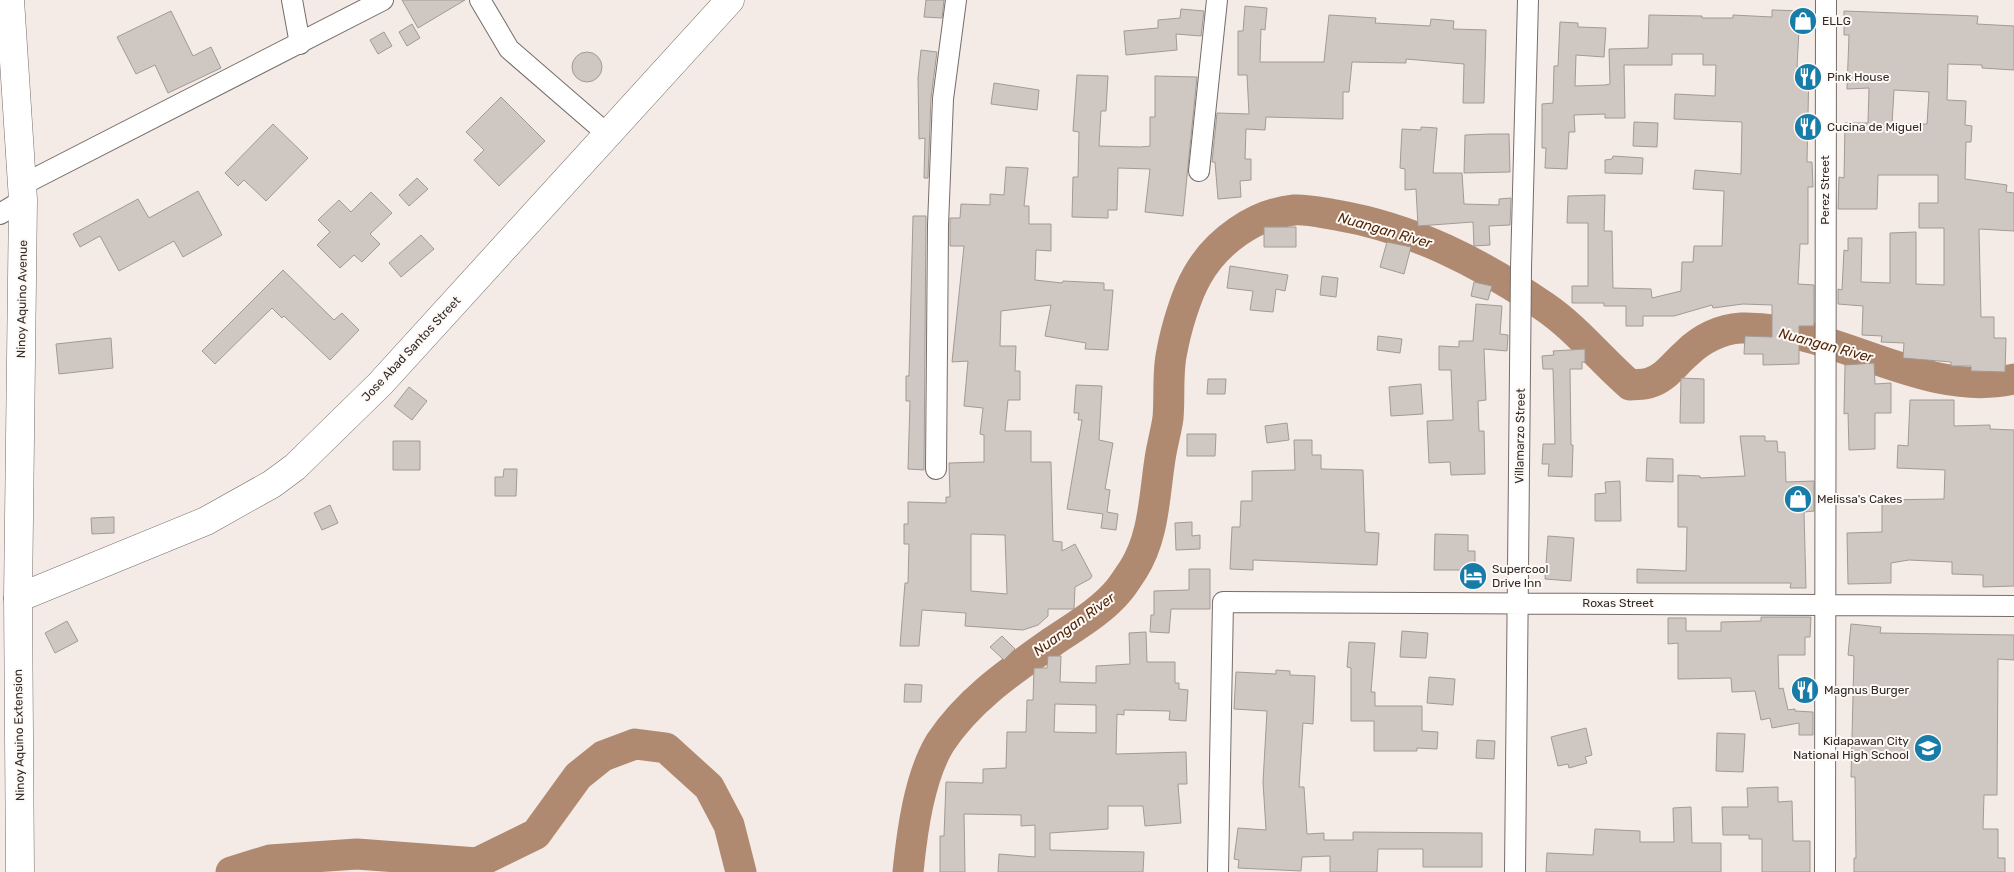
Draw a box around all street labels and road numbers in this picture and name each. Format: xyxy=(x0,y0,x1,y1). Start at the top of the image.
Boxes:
street label: Perez Street xyxy=(1818,155,1832,225)
street label: Ninoy Aquino Avenue xyxy=(14,240,30,358)
street label: Jose Abad Santos Street xyxy=(359,293,464,404)
street label: Villamarzo Street xyxy=(1512,388,1528,484)
street label: Roxas Street xyxy=(1582,596,1654,610)
street label: Ninoy Aquino Extension xyxy=(11,669,27,801)

